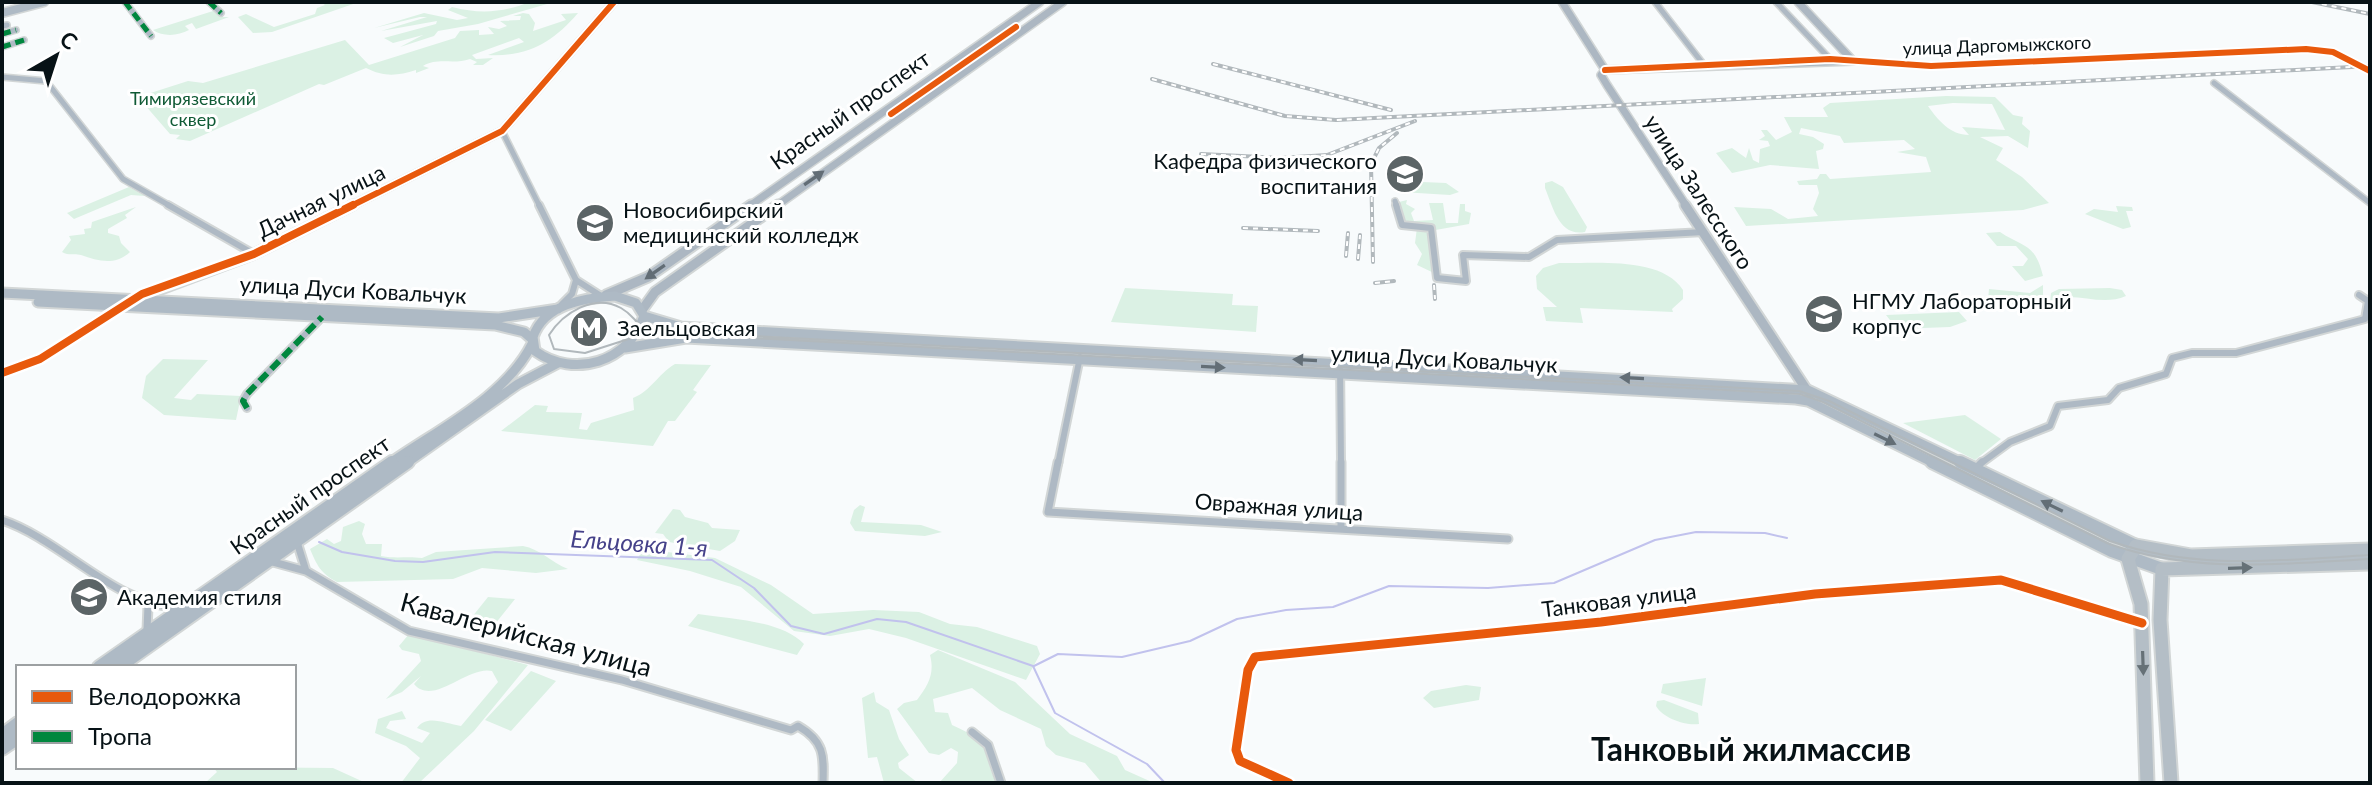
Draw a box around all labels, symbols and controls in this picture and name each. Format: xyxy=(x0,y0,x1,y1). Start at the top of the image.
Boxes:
north arrow xyxy=(16,16,96,96)
text: С xyxy=(55,25,83,55)
street label: улица Даргомыжского xyxy=(1902,31,2092,59)
street label: Красный проспект xyxy=(765,44,935,175)
park label: Тимирязевский сквер xyxy=(130,87,256,130)
street label: улица Залесского xyxy=(1639,109,1759,274)
place label: Кафедра физического воспитания xyxy=(1153,147,1377,199)
school or university icon: Кафедра физического воспитания xyxy=(1384,153,1426,195)
street label: Дачная улица xyxy=(252,158,389,243)
one-way arrow xyxy=(804,171,825,186)
place label: Новосибирский медицинский колледж xyxy=(623,196,859,248)
school or university icon: Новосибирский медицинский колледж xyxy=(574,202,616,244)
one-way arrow xyxy=(644,264,665,279)
street label: улица Дуси Ковальчук xyxy=(239,270,468,309)
place label: НГМУ Лабораторный корпус xyxy=(1852,287,2072,339)
school or university icon: НГМУ Лабораторный корпус xyxy=(1803,293,1845,335)
metro station icon: Заельцовская xyxy=(568,307,610,349)
place label: Заельцовская xyxy=(617,314,756,341)
street label: улица Дуси Ковальчук xyxy=(1330,339,1559,378)
one-way arrow xyxy=(1292,354,1317,367)
one-way arrow xyxy=(1201,361,1226,374)
one-way arrow xyxy=(1619,371,1644,384)
street label: Красный проспект xyxy=(225,429,395,560)
one-way arrow xyxy=(1873,432,1896,446)
street label: Овражная улица xyxy=(1194,487,1364,526)
one-way arrow xyxy=(2040,500,2063,513)
water label: Ельцовка 1-я xyxy=(570,523,709,562)
one-way arrow xyxy=(2228,561,2253,574)
school or university icon: Академия стиля xyxy=(68,576,110,618)
street label: Танковая улица xyxy=(1540,577,1698,622)
place label: Академия стиля xyxy=(117,583,282,610)
street label: Кавалерийская улица xyxy=(397,585,655,683)
one-way arrow xyxy=(2137,651,2150,676)
legend xyxy=(16,665,296,769)
text: Велодорожка xyxy=(88,681,241,710)
text: Тропа xyxy=(88,721,152,750)
district label: Танковый жилмассив xyxy=(1591,729,1911,768)

